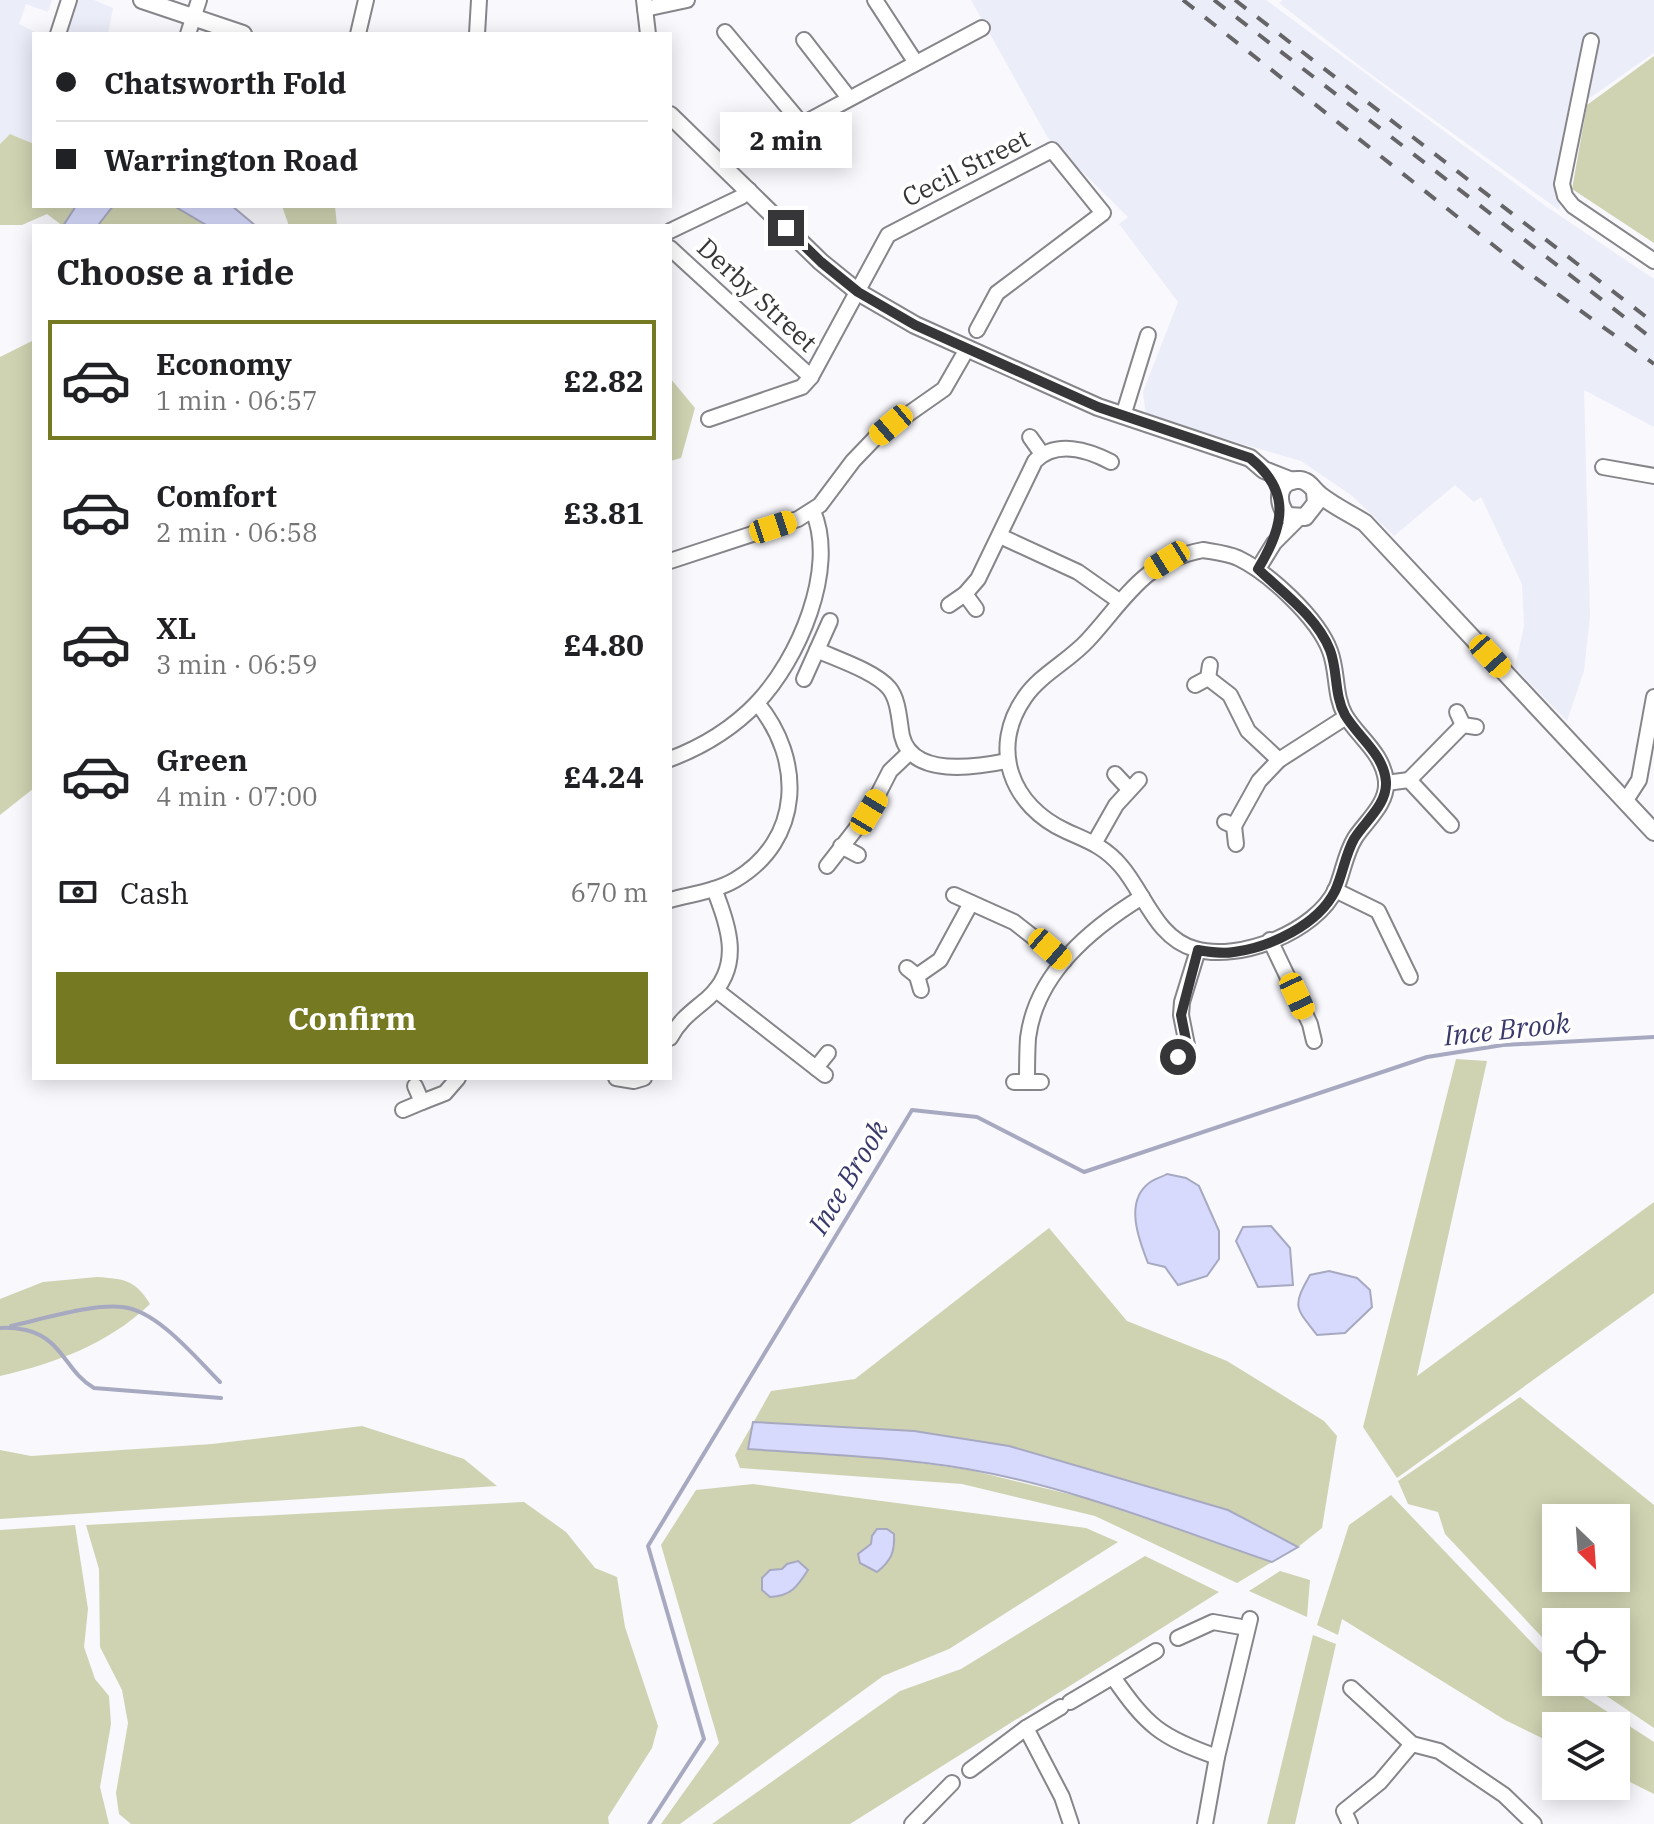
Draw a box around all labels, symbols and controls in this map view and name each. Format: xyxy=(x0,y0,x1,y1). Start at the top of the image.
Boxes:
text: Chatsworth Fold xyxy=(104,63,347,102)
callout: 2 min xyxy=(720,112,852,168)
street label: Cecil Street xyxy=(896,120,1035,214)
text: 2 min xyxy=(750,123,822,157)
text: Warrington Road xyxy=(104,140,358,179)
route end xyxy=(768,210,804,246)
street label: Derby Street xyxy=(690,230,825,359)
text: Choose a ride xyxy=(56,248,295,295)
icon: car xyxy=(60,344,132,416)
text: Economy xyxy=(156,344,292,383)
text: £2.82 xyxy=(564,361,644,400)
text: 1 min · 06:57 xyxy=(156,383,318,417)
car xyxy=(865,400,917,450)
icon: car xyxy=(60,476,132,548)
text: Comfort xyxy=(156,476,277,515)
text: £3.81 xyxy=(564,493,644,532)
car xyxy=(746,508,800,546)
text: 2 min · 06:58 xyxy=(156,515,318,549)
car xyxy=(1140,537,1194,583)
icon: car xyxy=(60,608,132,680)
text: XL xyxy=(156,608,196,647)
text: £4.80 xyxy=(564,625,644,664)
car xyxy=(1465,630,1515,682)
text: 3 min · 06:59 xyxy=(156,647,318,681)
icon: car xyxy=(60,740,132,812)
text: Green xyxy=(156,740,248,779)
text: £4.24 xyxy=(564,757,644,796)
text: 4 min · 07:00 xyxy=(156,779,318,813)
car xyxy=(846,785,892,839)
icon: cash xyxy=(56,870,100,914)
text: Cash xyxy=(120,873,189,912)
text: 670 m xyxy=(570,875,648,909)
car xyxy=(1024,924,1076,974)
car xyxy=(1276,969,1318,1023)
button: Confirm xyxy=(56,972,648,1064)
water label: Ince Brook xyxy=(1441,1003,1572,1054)
route start xyxy=(1160,1039,1196,1075)
water label: Ince Brook xyxy=(799,1113,896,1241)
north arrow xyxy=(1542,1504,1630,1592)
map controls xyxy=(1542,1504,1630,1800)
button: locate xyxy=(1542,1608,1630,1696)
button: layers xyxy=(1542,1712,1630,1800)

